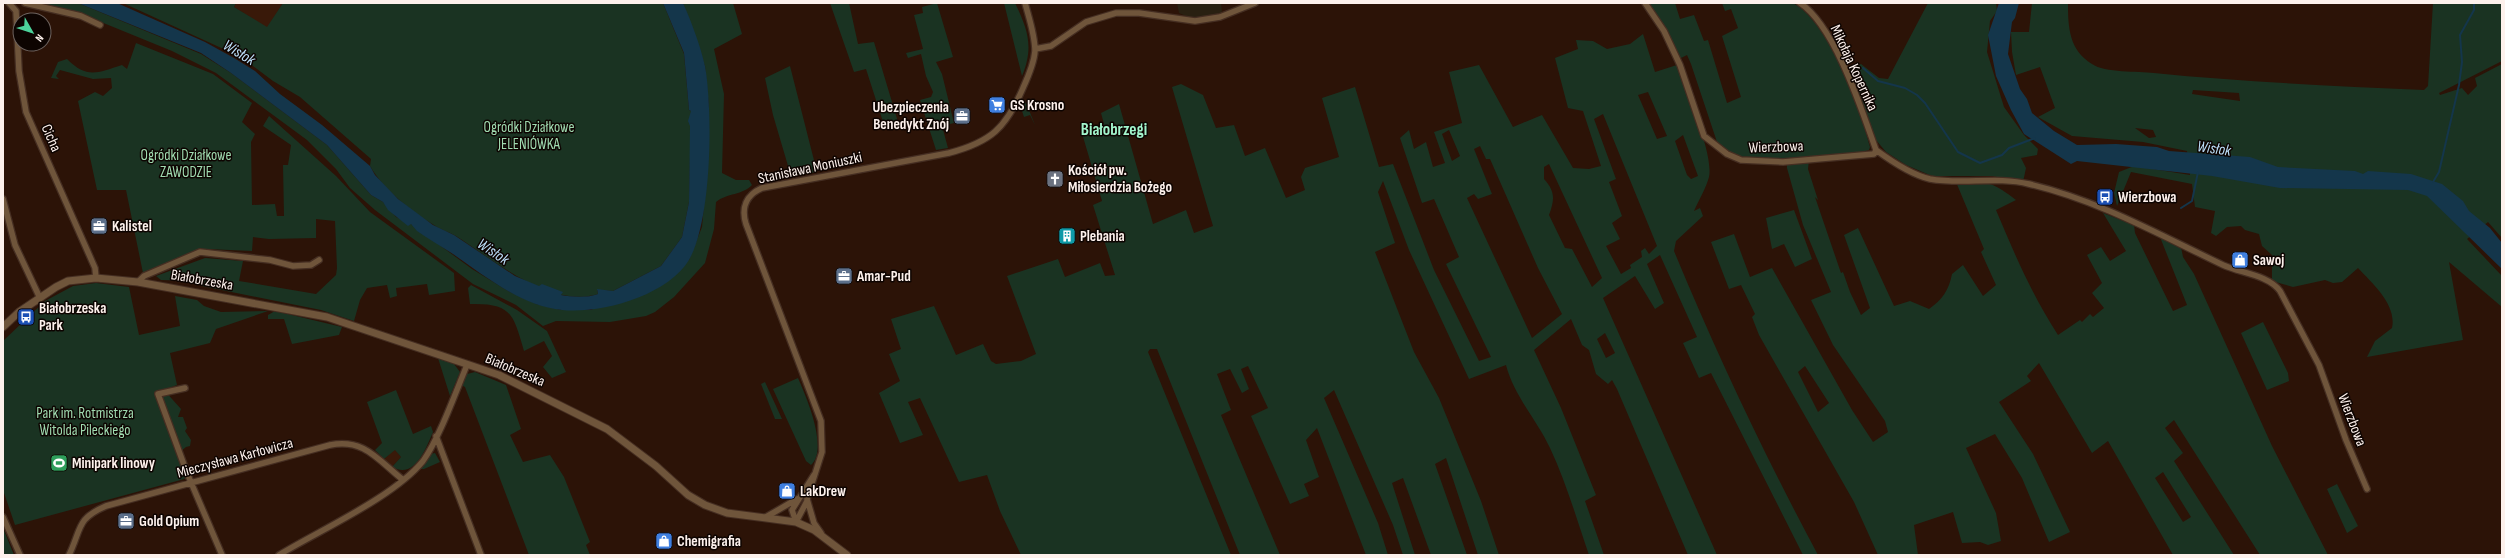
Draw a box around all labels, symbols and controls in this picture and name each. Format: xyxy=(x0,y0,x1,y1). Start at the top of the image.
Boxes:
north arrow xyxy=(12,12,52,52)
street label: Mikołaja Kopernika xyxy=(1826,22,1882,114)
text: N xyxy=(32,32,46,44)
water label: Wisłok xyxy=(219,36,259,70)
supermarket icon: GS Krosno xyxy=(987,95,1007,115)
place label: GS Krosno xyxy=(1010,96,1064,115)
place label: Ubezpieczenia Benedykt Znój xyxy=(873,98,949,134)
office icon: Ubezpieczenia Benedykt Znój xyxy=(952,106,972,126)
park label: Ogródki Działkowe JELENIÓWKA xyxy=(484,118,574,154)
district label: Białobrzegi xyxy=(1081,120,1147,140)
street label: Cicha xyxy=(37,121,66,155)
street label: Wierzbowa xyxy=(1748,137,1804,157)
water label: Wisłok xyxy=(2196,137,2233,161)
park label: Ogródki Działkowe ZAWODZIE xyxy=(141,146,231,182)
street label: Stanisława Moniuszki xyxy=(756,148,864,188)
place label: Kościół pw. Miłosierdzia Bożego xyxy=(1068,161,1172,197)
church icon: Kościół pw. Miłosierdzia Bożego xyxy=(1045,169,1065,189)
bus stop icon: Wierzbowa xyxy=(2095,187,2115,207)
place label: Wierzbowa xyxy=(2118,188,2176,207)
office icon: Kalistel xyxy=(89,216,109,236)
place label: Kalistel xyxy=(112,217,152,236)
building icon: Plebania xyxy=(1057,226,1077,246)
place label: Plebania xyxy=(1080,227,1125,246)
water label: Wisłok xyxy=(474,235,513,270)
shop icon: Sawoj xyxy=(2230,250,2250,270)
place label: Sawoj xyxy=(2253,251,2284,270)
street label: Białobrzeska xyxy=(169,265,235,295)
office icon: Amar-Pud xyxy=(834,266,854,286)
place label: Amar-Pud xyxy=(856,267,911,286)
place label: Białobrzeska Park xyxy=(39,299,106,335)
bus stop icon: Białobrzeska Park xyxy=(16,307,36,327)
street label: Białobrzeska xyxy=(482,349,548,391)
street label: Wierzbowa xyxy=(2333,391,2371,449)
park label: Park im. Rotmistrza Witolda Pileckiego xyxy=(36,404,134,440)
street label: Mieczysława Karłowicza xyxy=(175,433,295,483)
sports icon: Minipark linowy xyxy=(49,453,69,473)
place label: Minipark linowy xyxy=(72,454,156,473)
shop icon: LakDrew xyxy=(777,481,797,501)
place label: LakDrew xyxy=(800,482,846,501)
office icon: Gold Opium xyxy=(116,511,136,531)
place label: Gold Opium xyxy=(139,512,199,531)
shop icon: Chemigrafia xyxy=(654,531,674,551)
place label: Chemigrafia xyxy=(677,532,741,551)

